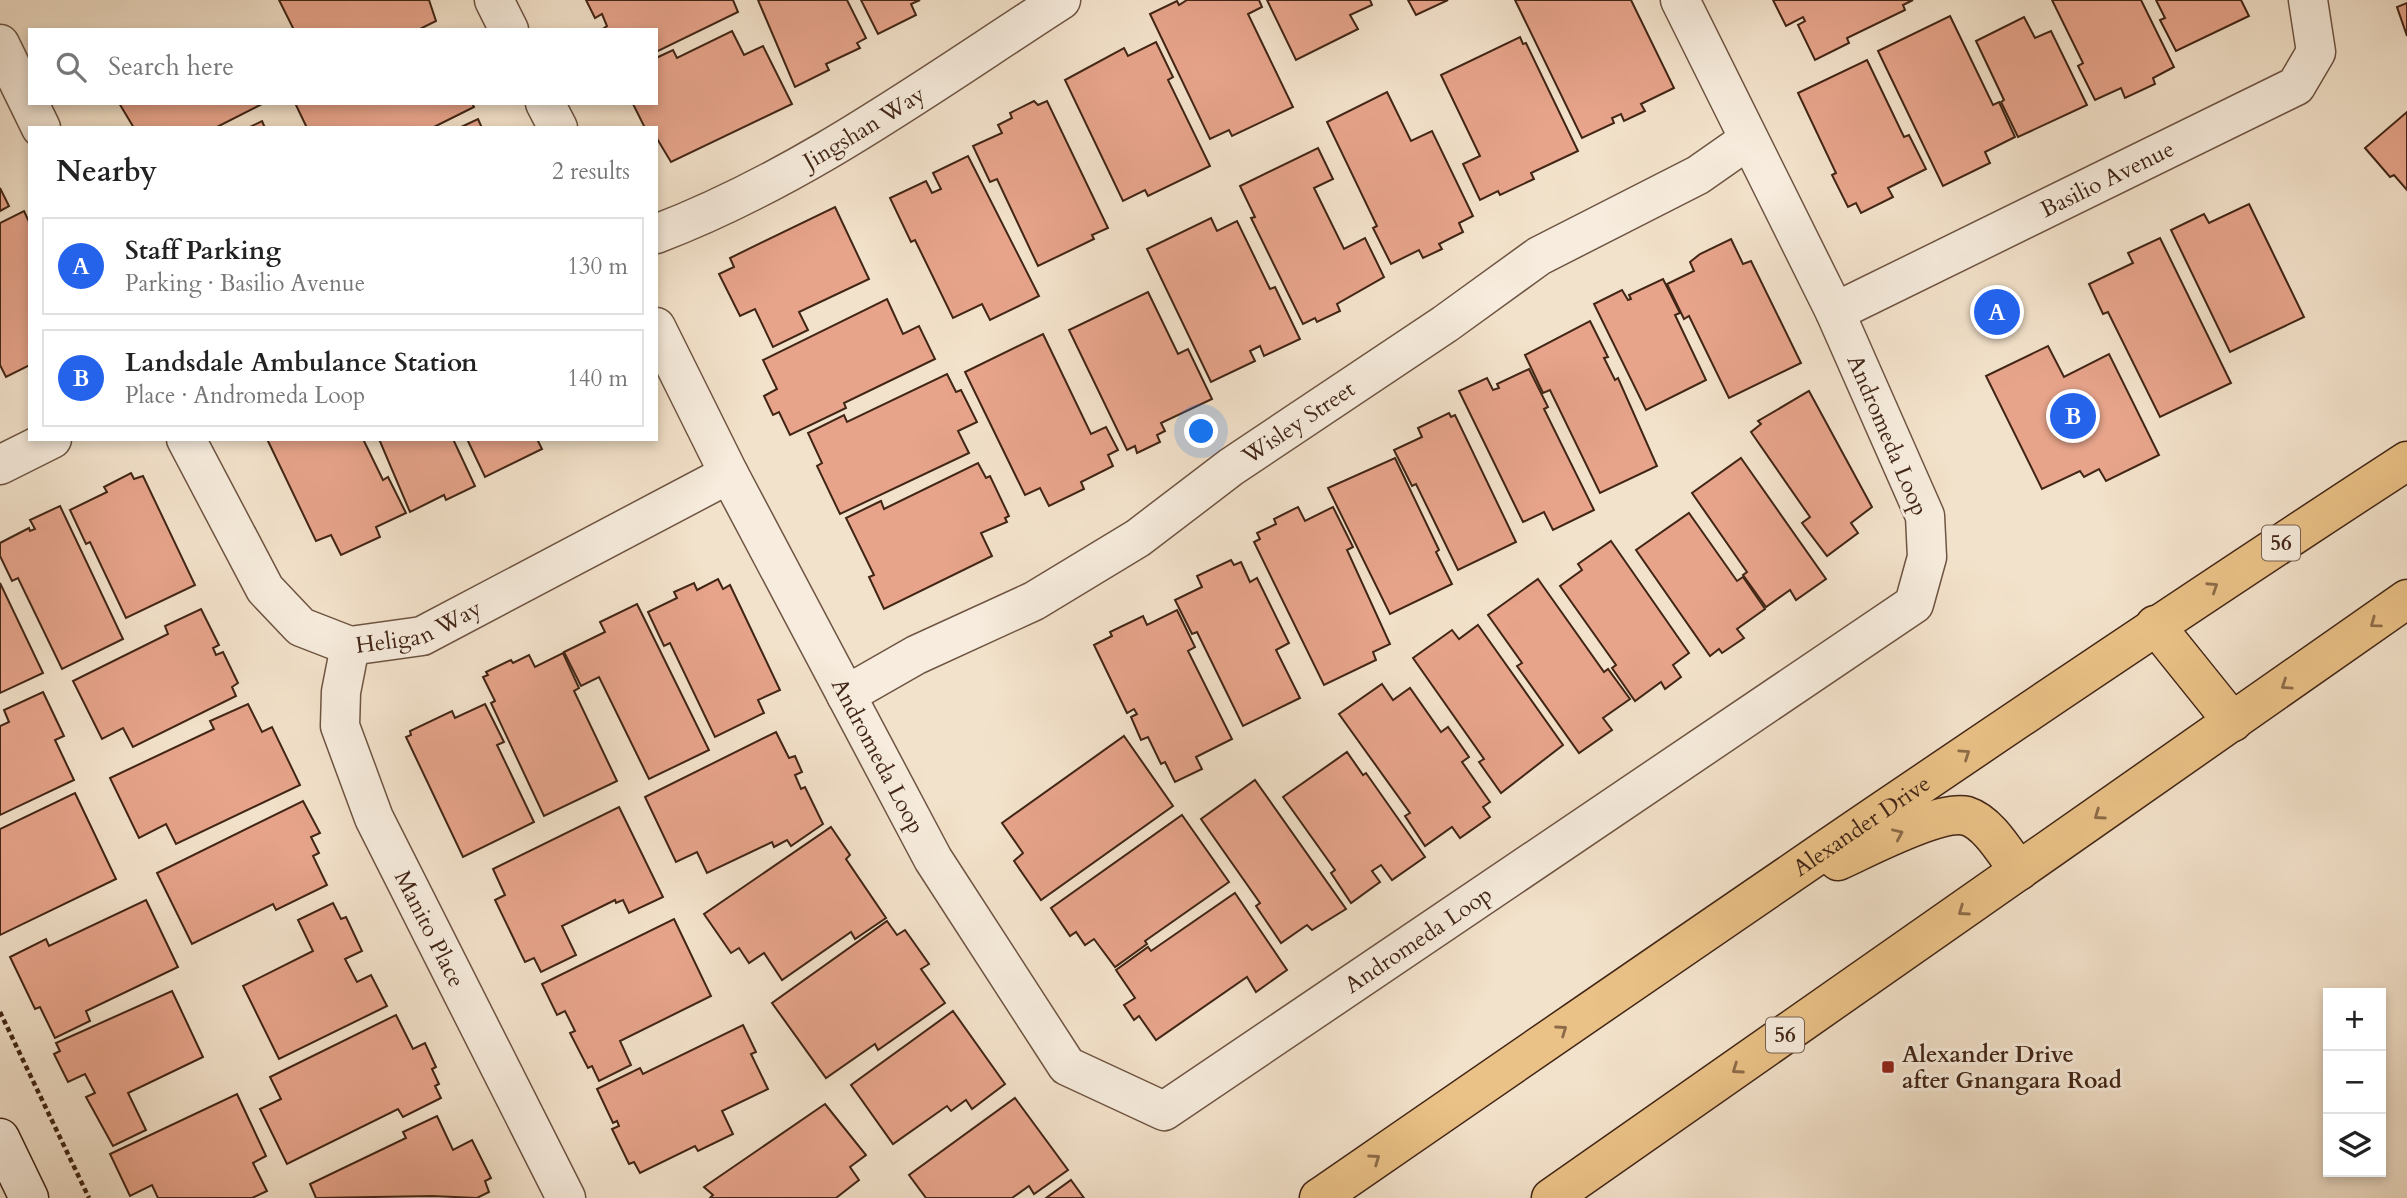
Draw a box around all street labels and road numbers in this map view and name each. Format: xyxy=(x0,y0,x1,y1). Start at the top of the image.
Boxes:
street label: Jingshan Way xyxy=(795,79,931,178)
street label: Basilio Avenue xyxy=(2035,133,2179,225)
street label: Andromeda Loop xyxy=(1840,350,1935,520)
street label: Wisley Street xyxy=(1235,374,1361,472)
road number: 56 xyxy=(2262,526,2300,560)
street label: Heligan Way xyxy=(354,593,487,661)
street label: Andromeda Loop xyxy=(824,673,932,839)
street label: Alexander Drive xyxy=(1787,768,1936,884)
street label: Manito Place xyxy=(387,865,472,993)
street label: Andromeda Loop xyxy=(1338,879,1498,1001)
road number: 56 xyxy=(1766,1018,1804,1052)

